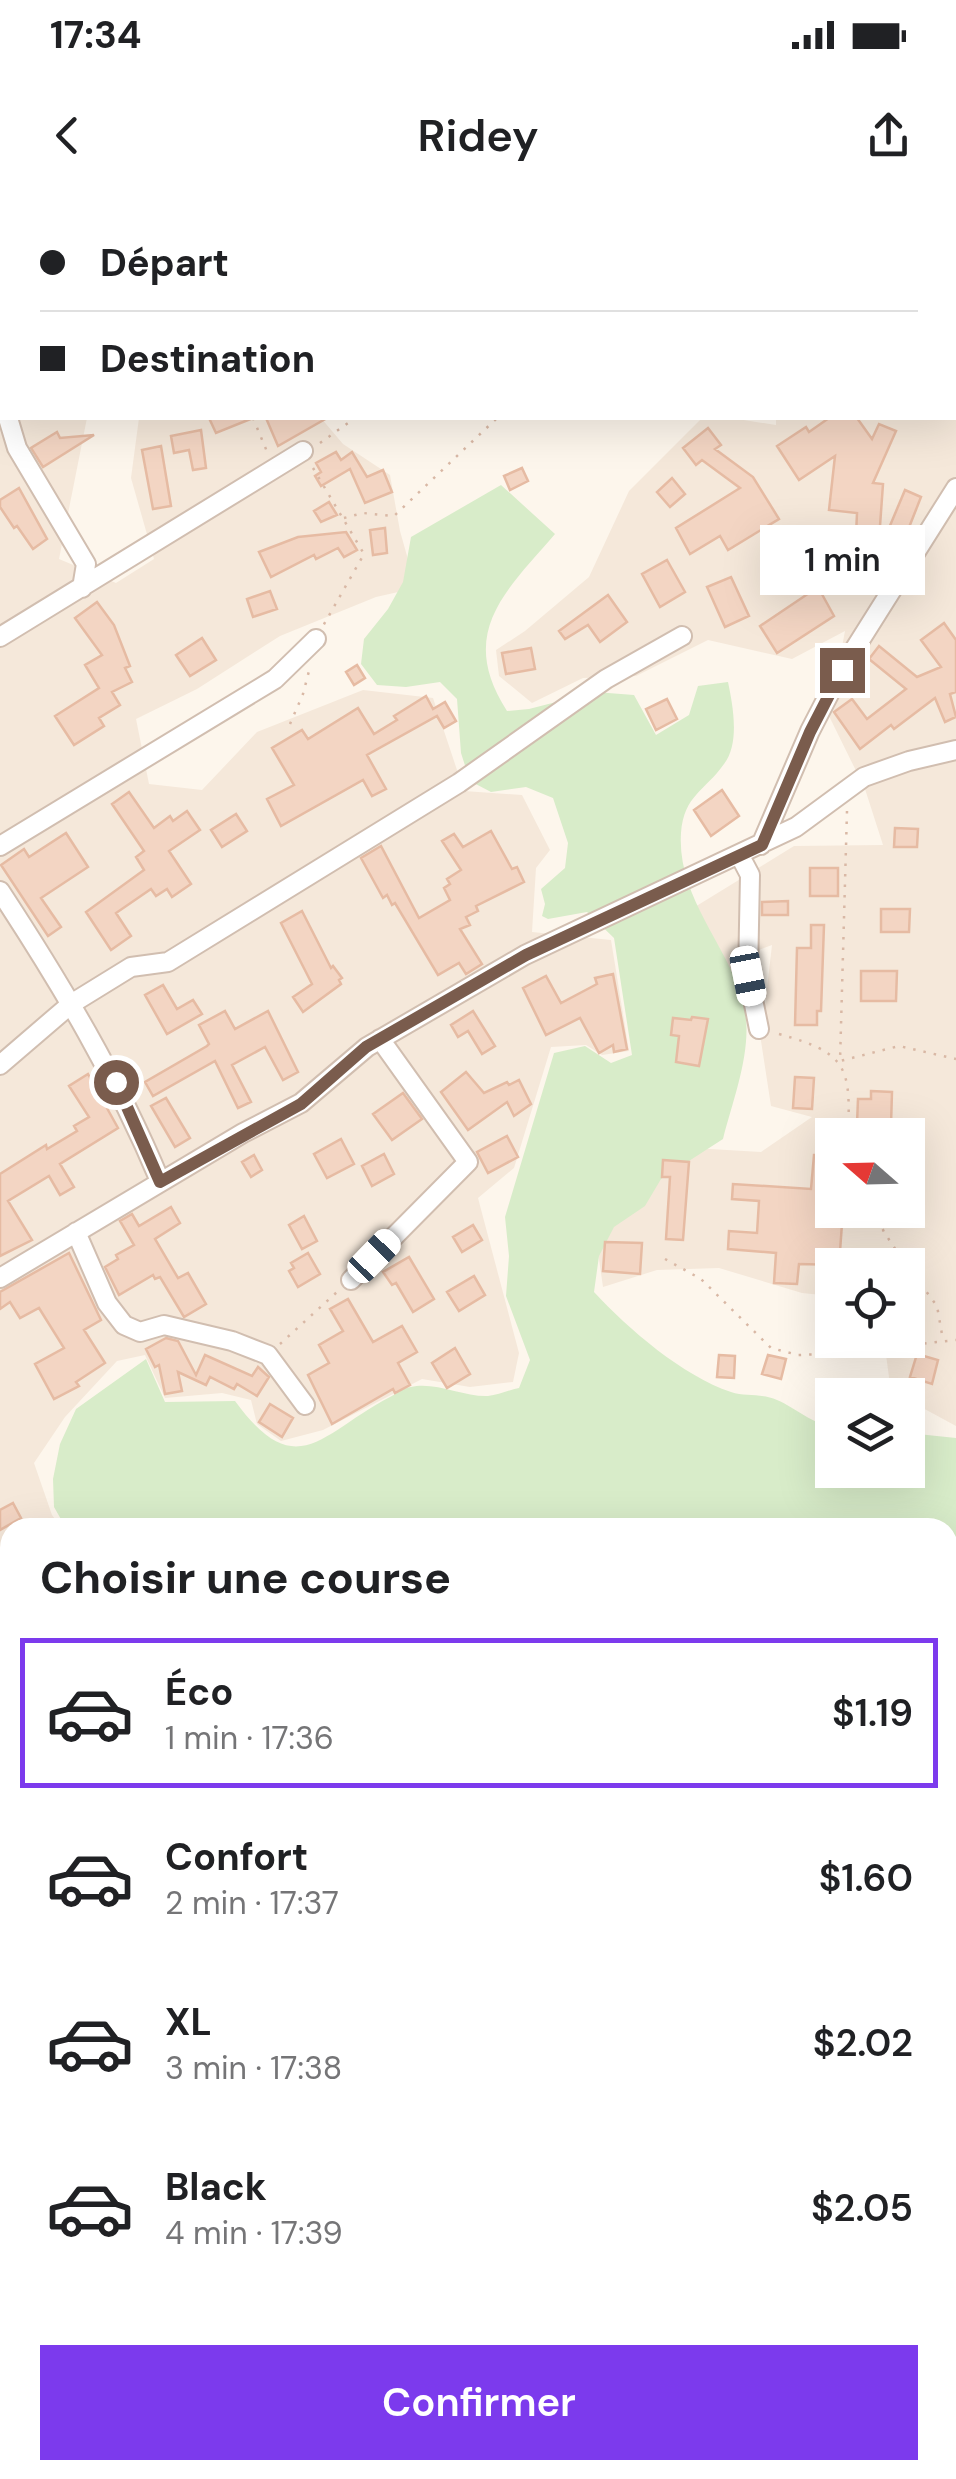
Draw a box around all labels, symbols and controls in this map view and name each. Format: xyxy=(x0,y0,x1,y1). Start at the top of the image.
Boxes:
text: 17:34 xyxy=(50,10,142,60)
text: Ridey xyxy=(418,106,539,165)
icon: back xyxy=(40,108,95,163)
icon: share xyxy=(861,108,916,163)
text: Départ xyxy=(100,238,229,288)
text: Destination xyxy=(100,334,315,384)
callout: 1 min xyxy=(760,525,924,595)
text: 1 min xyxy=(804,539,881,581)
route end xyxy=(820,648,865,693)
car xyxy=(728,944,768,1008)
route start xyxy=(94,1060,139,1105)
north arrow xyxy=(815,1118,925,1228)
map controls xyxy=(815,1118,925,1488)
car xyxy=(342,1224,406,1288)
button: locate xyxy=(815,1248,925,1358)
button: layers xyxy=(815,1378,925,1488)
text: Choisir une course xyxy=(40,1548,451,1607)
text: Éco xyxy=(165,1667,233,1717)
icon: car xyxy=(45,1668,135,1758)
text: $1.19 xyxy=(832,1688,913,1738)
text: 1 min · 17:36 xyxy=(165,1717,334,1759)
text: Confort xyxy=(165,1832,308,1882)
icon: car xyxy=(45,1833,135,1923)
text: $1.60 xyxy=(819,1853,913,1903)
text: 2 min · 17:37 xyxy=(165,1882,339,1924)
text: XL xyxy=(165,1997,212,2047)
icon: car xyxy=(45,1998,135,2088)
text: $2.02 xyxy=(813,2018,913,2068)
text: 3 min · 17:38 xyxy=(165,2047,342,2089)
text: Black xyxy=(165,2162,267,2212)
icon: car xyxy=(45,2163,135,2253)
text: $2.05 xyxy=(811,2183,913,2233)
text: 4 min · 17:39 xyxy=(165,2212,342,2254)
button: Confirmer xyxy=(40,2345,918,2460)

